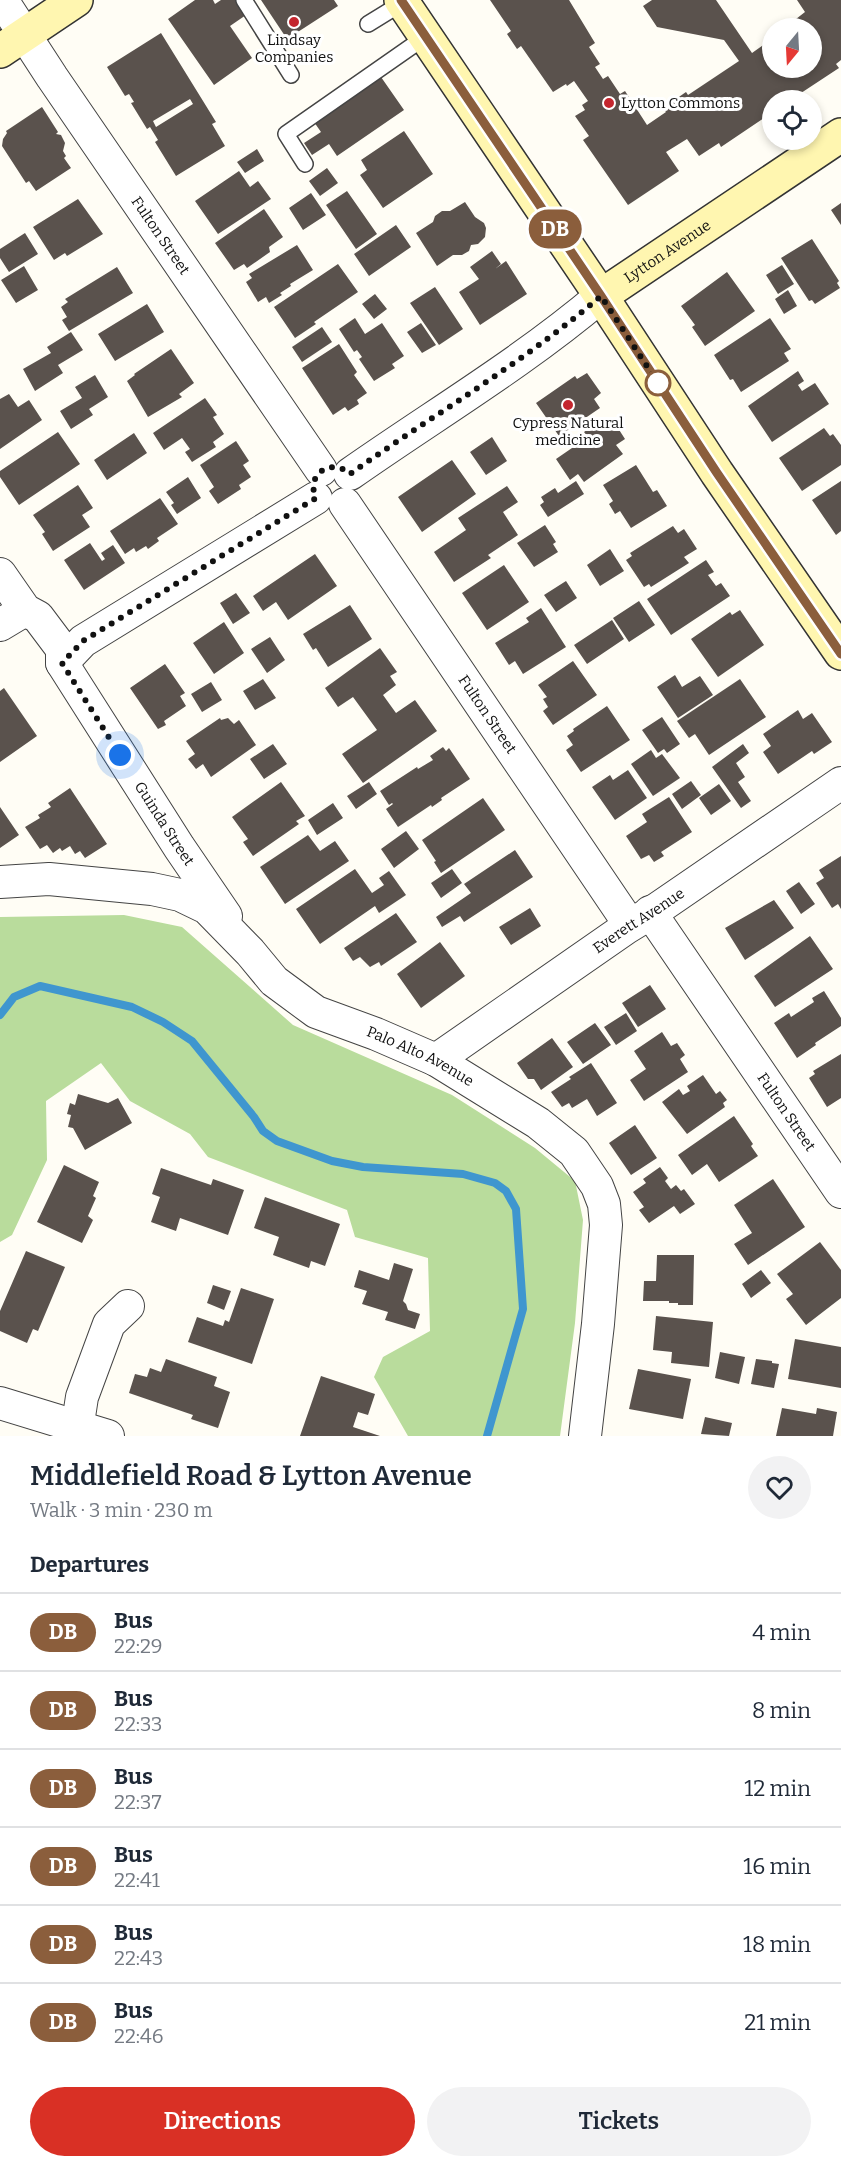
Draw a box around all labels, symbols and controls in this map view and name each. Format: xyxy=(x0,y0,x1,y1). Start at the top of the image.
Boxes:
marker: Lindsay Companies xyxy=(287,15,301,29)
north arrow xyxy=(762,18,822,78)
map controls xyxy=(762,18,822,150)
place label: Lindsay Companies xyxy=(255,31,333,66)
button: locate xyxy=(762,90,822,150)
place label: Lytton Commons xyxy=(621,94,740,112)
marker: Lytton Commons xyxy=(602,96,616,110)
street label: Fulton Street xyxy=(128,193,194,279)
line badge: DB xyxy=(528,210,582,248)
text: DB xyxy=(541,216,569,242)
street label: Lytton Avenue xyxy=(621,216,714,287)
unlabelled marker xyxy=(645,370,671,396)
marker: Cypress Natural medicine xyxy=(561,398,575,412)
place label: Cypress Natural medicine xyxy=(512,414,624,449)
street label: Fulton Street xyxy=(455,672,521,757)
your location xyxy=(105,740,135,770)
street label: Guinda Street xyxy=(131,778,198,870)
street label: Everett Avenue xyxy=(589,884,688,957)
street label: Palo Alto Avenue xyxy=(364,1022,477,1090)
street label: Fulton Street xyxy=(753,1069,820,1155)
button: heart xyxy=(748,1456,811,1519)
text: Middlefield Road & Lytton Avenue xyxy=(30,1459,472,1492)
text: Walk · 3 min · 230 m xyxy=(30,1498,213,1522)
text: Departures xyxy=(30,1551,149,1578)
text: Bus xyxy=(114,1607,153,1634)
text: DB xyxy=(49,1619,77,1645)
text: 4 min xyxy=(752,1619,811,1646)
text: 22:29 xyxy=(114,1634,163,1658)
text: Bus xyxy=(114,1685,153,1712)
text: DB xyxy=(49,1697,77,1723)
text: 8 min xyxy=(752,1697,811,1724)
text: 22:33 xyxy=(114,1712,162,1736)
text: Bus xyxy=(114,1763,153,1790)
text: DB xyxy=(49,1775,77,1801)
text: 12 min xyxy=(744,1775,811,1802)
text: 22:37 xyxy=(114,1790,161,1814)
text: Bus xyxy=(114,1841,153,1868)
text: DB xyxy=(49,1853,77,1879)
text: 16 min xyxy=(743,1853,811,1880)
text: 22:41 xyxy=(114,1868,160,1892)
text: Bus xyxy=(114,1919,153,1946)
text: DB xyxy=(49,1931,77,1957)
text: 18 min xyxy=(743,1931,811,1958)
text: 22:43 xyxy=(114,1946,163,1970)
text: Bus xyxy=(114,1997,153,2024)
text: DB xyxy=(49,2009,77,2035)
text: 21 min xyxy=(744,2009,811,2036)
text: 22:46 xyxy=(114,2024,163,2048)
button: Directions xyxy=(30,2087,415,2156)
button: Tickets xyxy=(427,2087,811,2156)

